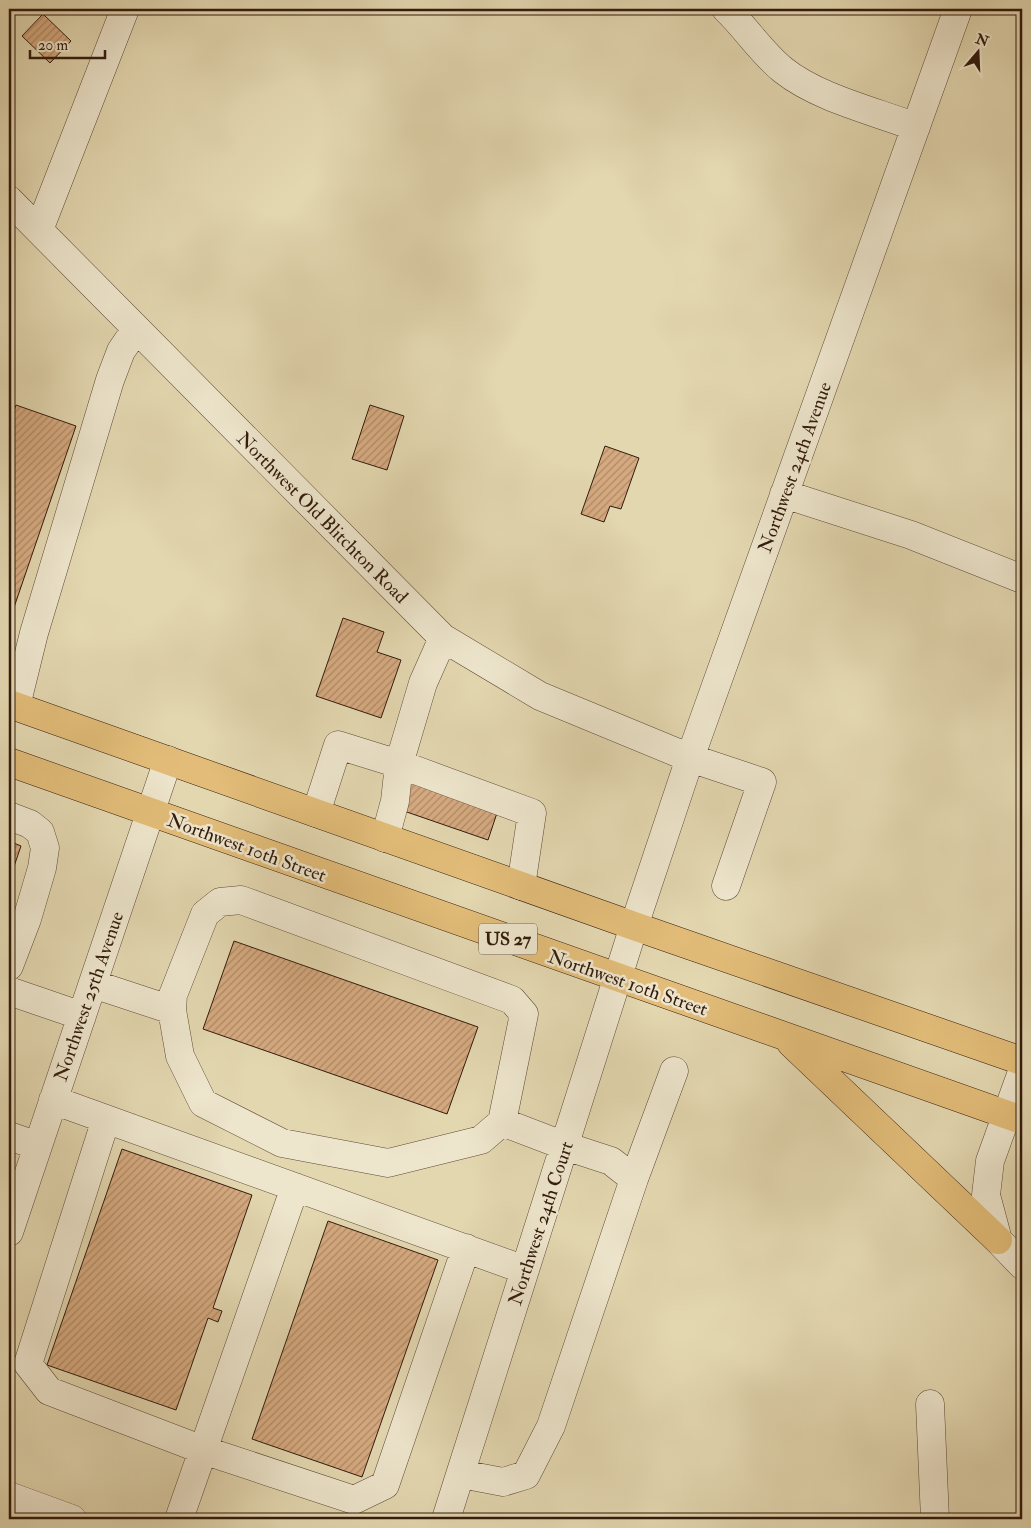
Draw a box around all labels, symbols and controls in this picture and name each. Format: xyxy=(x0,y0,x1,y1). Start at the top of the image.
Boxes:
scale bar xyxy=(30,28,105,60)
north arrow xyxy=(954,28,1004,78)
text: N xyxy=(972,30,991,50)
text: 20 m xyxy=(38,36,68,55)
street label: Northwest 24th Avenue xyxy=(753,379,837,556)
street label: Northwest Old Blitchton Road xyxy=(231,427,414,609)
street label: Northwest 10th Street xyxy=(164,808,329,888)
street label: Northwest 25th Avenue xyxy=(49,908,129,1084)
road number: US 27 xyxy=(479,924,537,954)
street label: Northwest 10th Street xyxy=(545,944,711,1022)
street label: Northwest 24th Court xyxy=(503,1138,579,1308)

